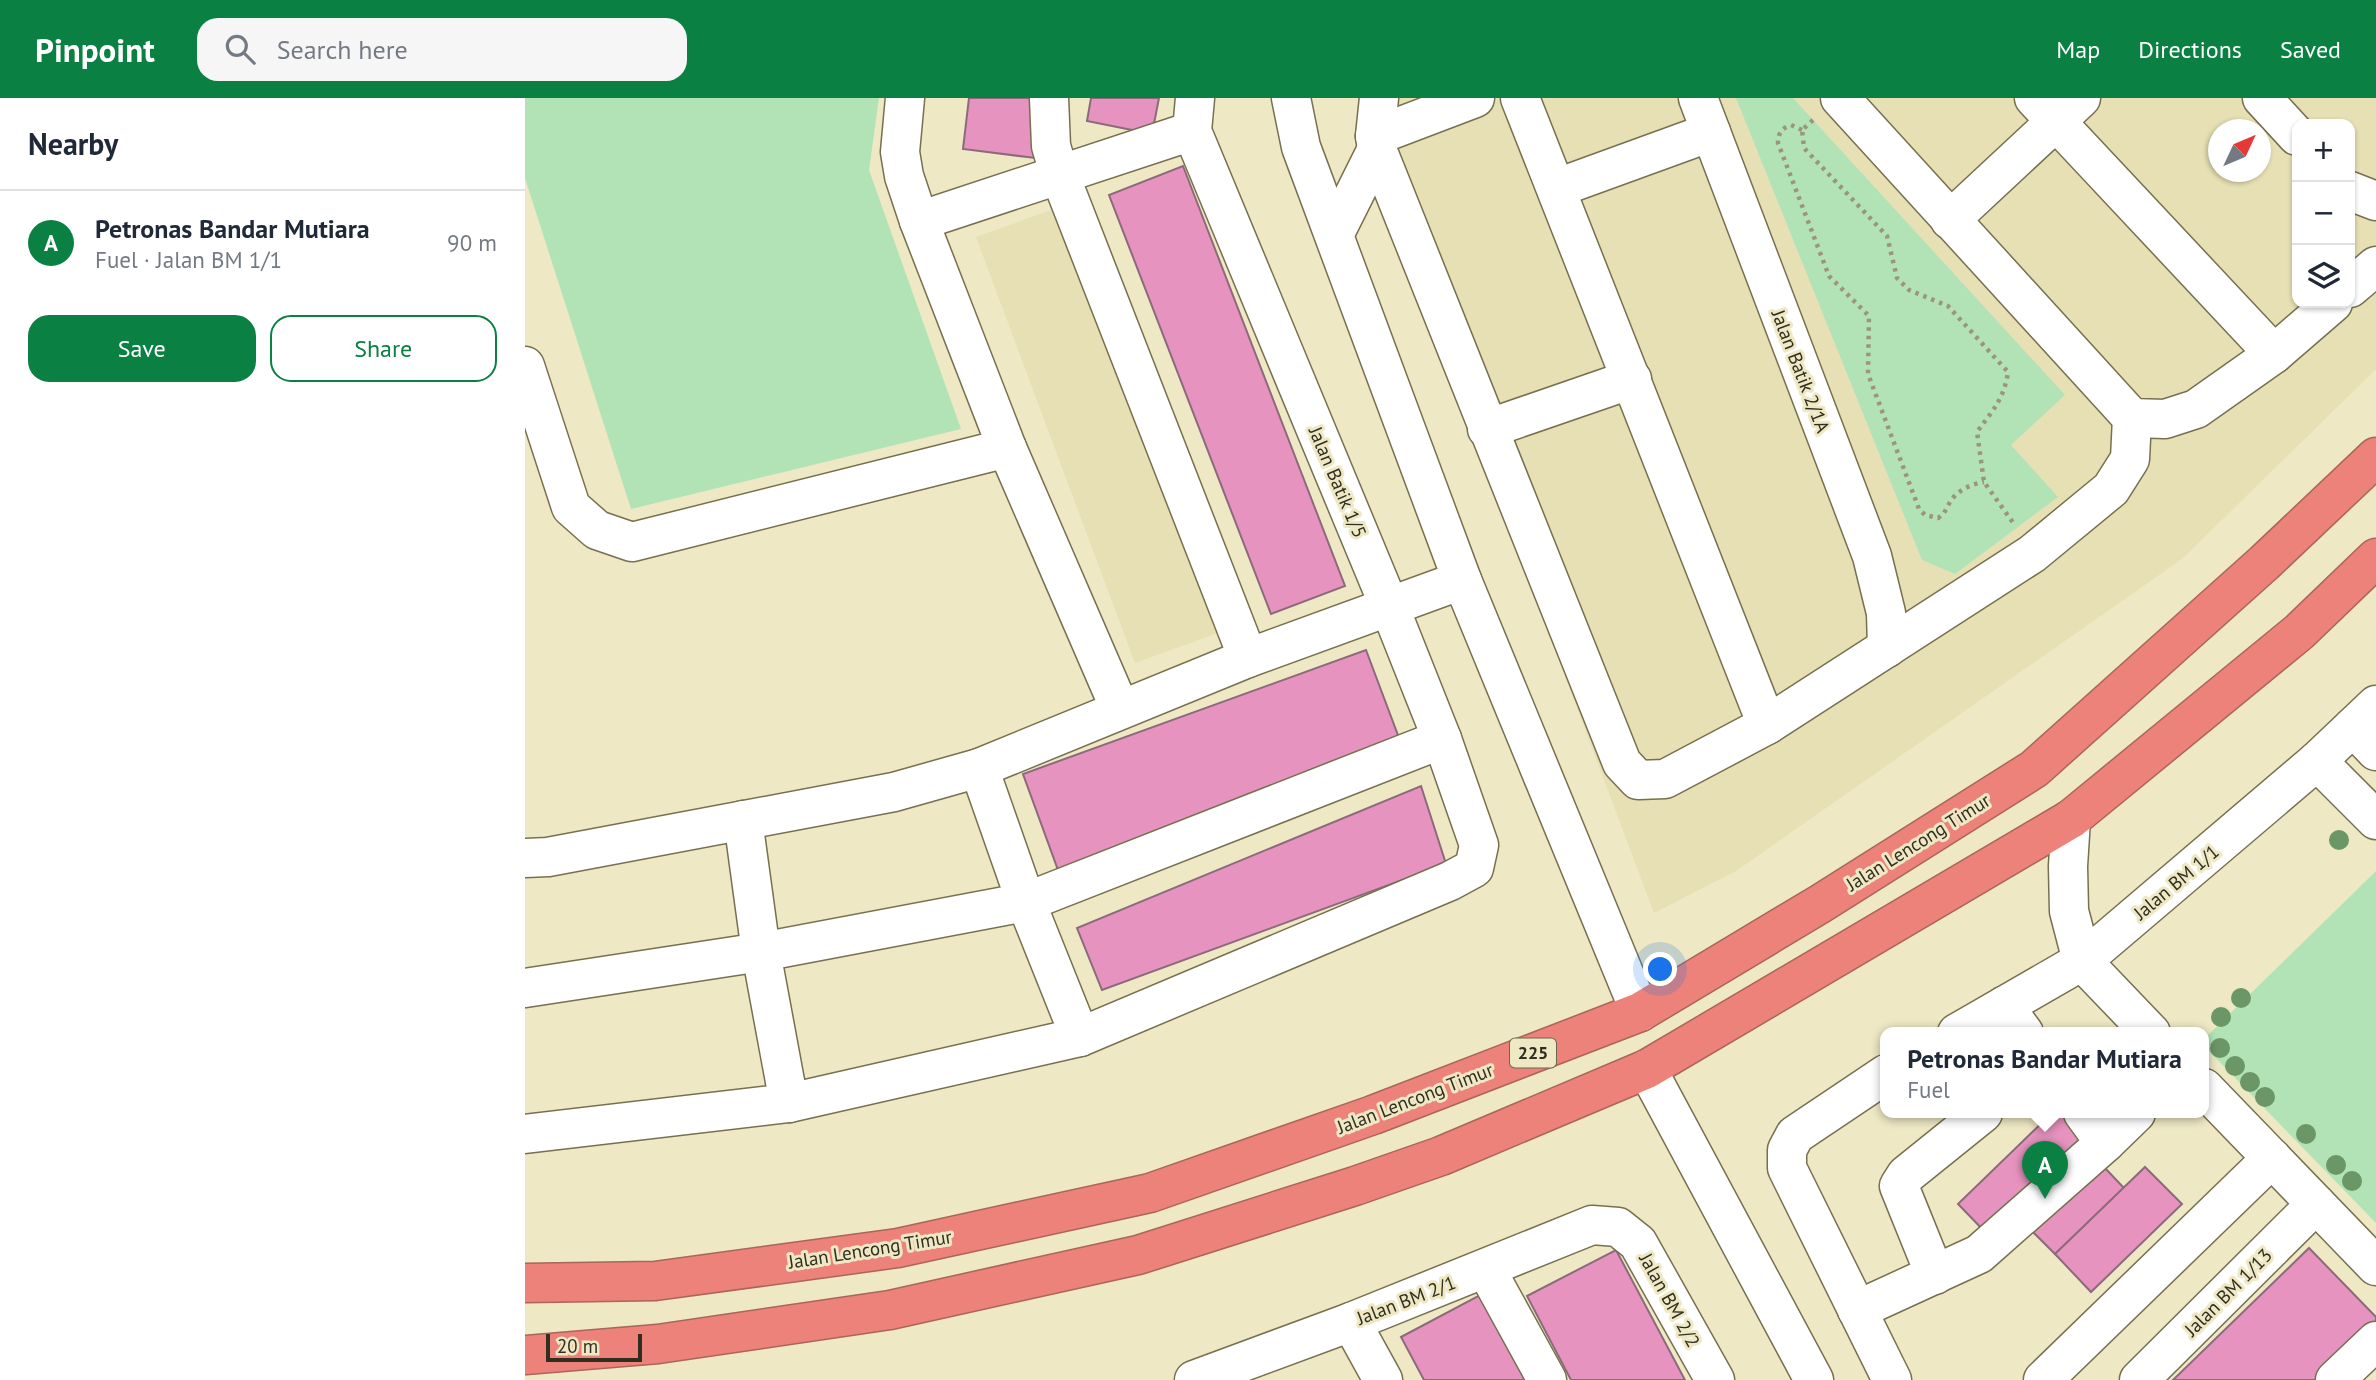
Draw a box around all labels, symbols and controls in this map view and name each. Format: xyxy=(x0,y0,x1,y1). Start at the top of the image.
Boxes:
search box xyxy=(197,18,687,81)
text: Pinpoint xyxy=(35,28,155,71)
icon: search xyxy=(221,30,259,68)
text: Search here xyxy=(277,33,408,66)
text: Map xyxy=(2056,34,2100,65)
text: Directions xyxy=(2138,34,2242,65)
text: Saved xyxy=(2280,34,2341,65)
north arrow xyxy=(2208,119,2271,182)
map controls xyxy=(2292,119,2355,308)
button: + xyxy=(2292,119,2355,182)
text: Nearby xyxy=(28,124,118,163)
button: − xyxy=(2292,182,2355,245)
text: Petronas Bandar Mutiara xyxy=(95,212,370,245)
text: A xyxy=(44,228,58,257)
text: 90 m xyxy=(447,228,497,257)
text: Fuel · Jalan BM 1/1 xyxy=(95,245,282,274)
button: layers xyxy=(2292,245,2355,308)
street label: Jalan Batik 2/1A xyxy=(1766,305,1835,436)
button: Save xyxy=(28,315,256,382)
button: Share xyxy=(270,315,497,382)
street label: Jalan Batik 1/5 xyxy=(1303,422,1372,541)
street label: Jalan Lencong Timur xyxy=(1841,788,1995,897)
street label: Jalan BM 1/1 xyxy=(2128,839,2224,925)
your location xyxy=(1643,952,1677,986)
popup xyxy=(1880,1027,2209,1118)
road number: 225 xyxy=(1510,1038,1556,1068)
text: Petronas Bandar Mutiara xyxy=(1907,1042,2182,1075)
street label: Jalan Lencong Timur xyxy=(1333,1057,1497,1139)
text: Fuel xyxy=(1907,1075,1950,1104)
pin: A xyxy=(2022,1141,2068,1199)
street label: Jalan Lencong Timur xyxy=(785,1224,954,1274)
street label: Jalan BM 1/13 xyxy=(2178,1243,2277,1342)
street label: Jalan BM 2/2 xyxy=(1634,1248,1706,1351)
street label: Jalan BM 2/1 xyxy=(1352,1270,1459,1330)
scale bar xyxy=(546,1331,642,1363)
text: 20 m xyxy=(557,1334,598,1358)

